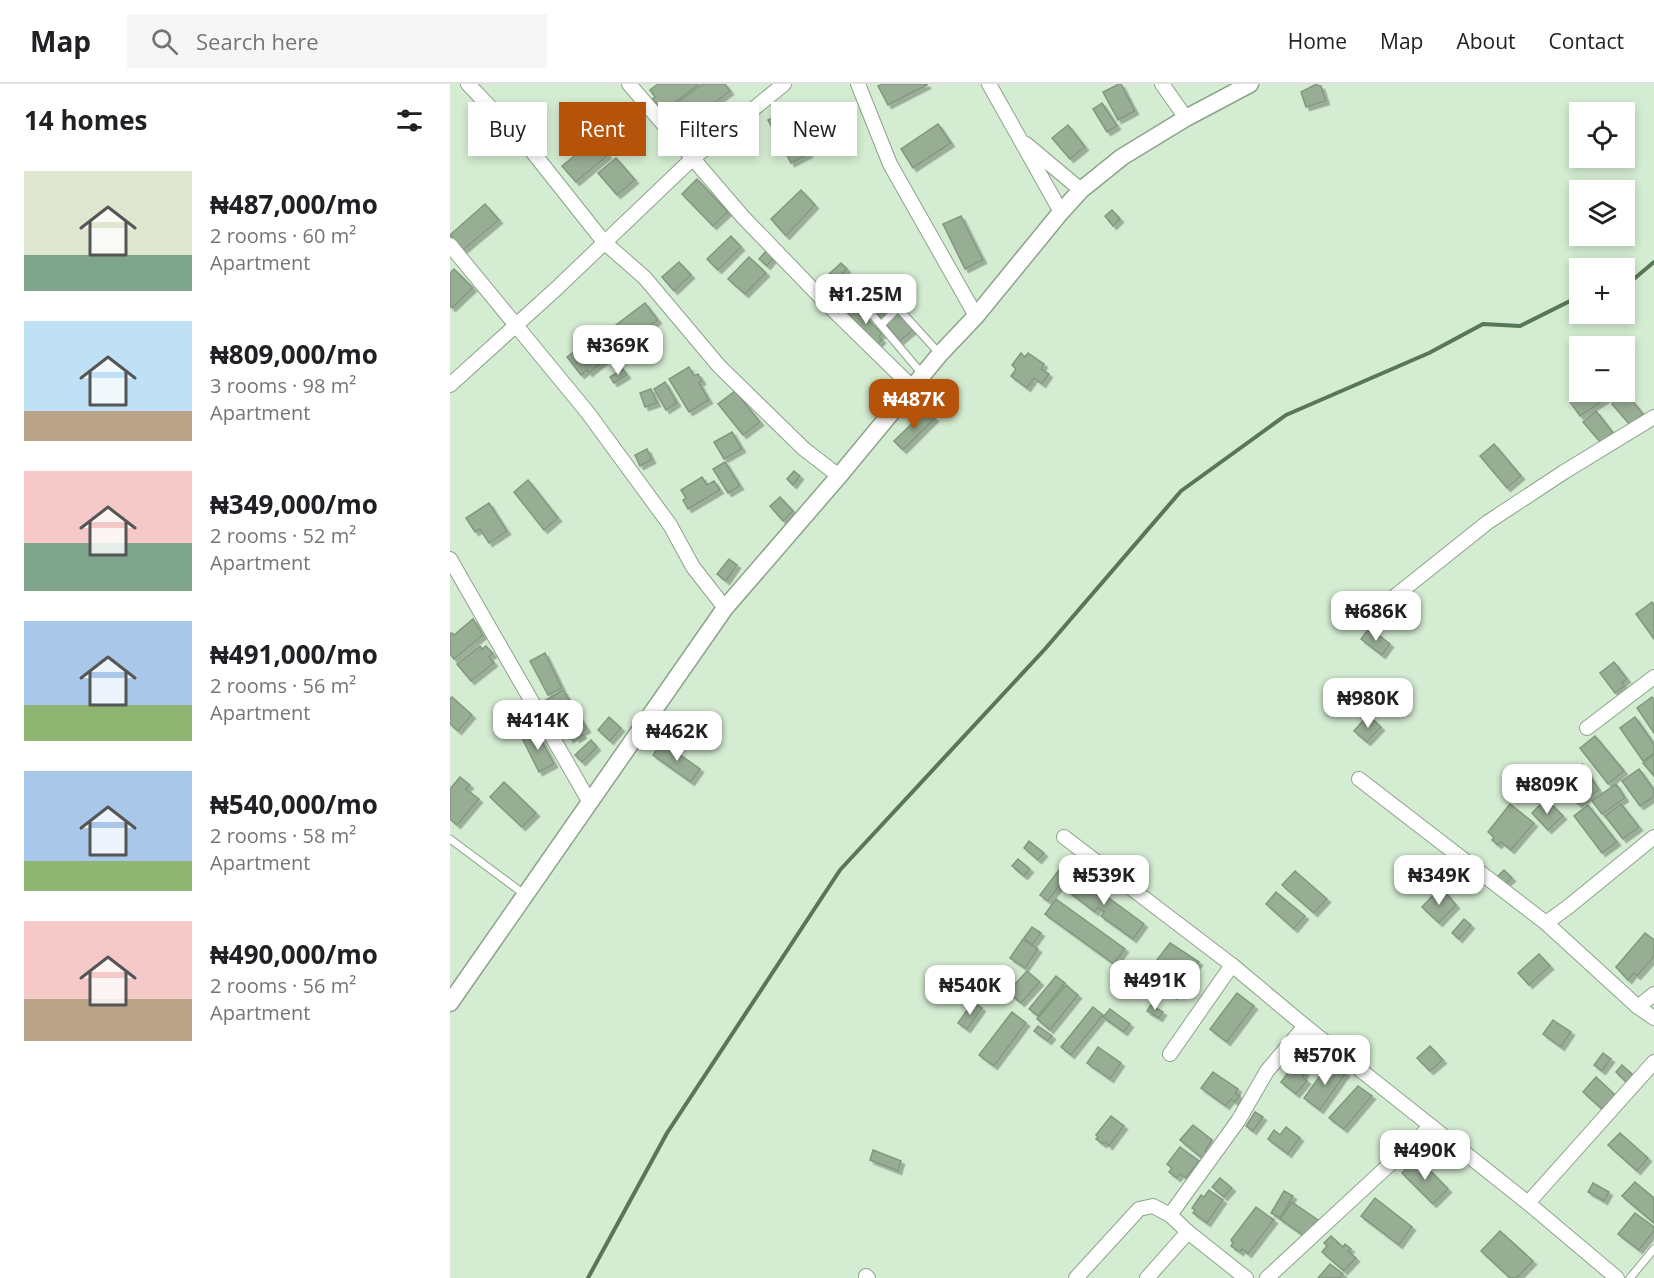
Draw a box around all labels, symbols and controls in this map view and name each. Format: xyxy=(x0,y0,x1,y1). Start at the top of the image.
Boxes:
search box xyxy=(127,14,547,68)
text: Map xyxy=(30,22,91,60)
icon: search xyxy=(148,25,181,58)
text: Search here xyxy=(196,26,319,56)
text: Home xyxy=(1288,27,1347,55)
text: Map xyxy=(1380,27,1423,55)
text: About xyxy=(1456,27,1516,55)
text: Contact xyxy=(1549,27,1624,55)
text: 14 homes xyxy=(24,102,148,138)
chip: Buy xyxy=(468,102,547,156)
chip: Rent xyxy=(559,102,646,156)
chip: Filters xyxy=(658,102,759,156)
chip: New xyxy=(771,102,857,156)
map controls xyxy=(1569,102,1635,402)
button: locate xyxy=(1569,102,1635,168)
icon: filters xyxy=(393,104,426,137)
button: layers xyxy=(1569,180,1635,246)
text: ₦487,000/mo xyxy=(210,186,378,222)
icon: home xyxy=(72,195,144,267)
text: 2 rooms · 60 m² xyxy=(210,222,356,249)
text: Apartment xyxy=(210,249,310,276)
button: + xyxy=(1569,258,1635,324)
pin: ₦1.25M xyxy=(817,274,915,325)
text: ₦1.25M xyxy=(829,280,903,307)
pin: ₦369K xyxy=(576,325,660,376)
text: ₦369K xyxy=(587,331,649,358)
text: ₦809,000/mo xyxy=(210,336,378,372)
button: − xyxy=(1569,336,1635,402)
icon: home xyxy=(72,345,144,417)
text: 3 rooms · 98 m² xyxy=(210,372,356,399)
pin: ₦487K xyxy=(872,379,956,430)
text: ₦487K xyxy=(883,385,945,412)
text: Apartment xyxy=(210,399,310,426)
text: ₦349,000/mo xyxy=(210,486,378,522)
icon: home xyxy=(72,495,144,567)
text: 2 rooms · 52 m² xyxy=(210,522,356,549)
text: Apartment xyxy=(210,549,310,576)
pin: ₦686K xyxy=(1334,591,1418,642)
text: ₦686K xyxy=(1345,597,1407,624)
text: ₦491,000/mo xyxy=(210,636,378,672)
icon: home xyxy=(72,645,144,717)
text: 2 rooms · 56 m² xyxy=(210,672,356,699)
pin: ₦980K xyxy=(1326,678,1410,729)
text: ₦980K xyxy=(1337,684,1399,711)
text: Apartment xyxy=(210,699,310,726)
pin: ₦414K xyxy=(496,700,580,751)
text: ₦414K xyxy=(507,706,569,733)
pin: ₦462K xyxy=(635,711,719,762)
text: ₦462K xyxy=(646,717,708,744)
pin: ₦809K xyxy=(1505,764,1589,815)
text: ₦809K xyxy=(1516,770,1578,797)
text: ₦540,000/mo xyxy=(210,786,378,822)
icon: home xyxy=(72,795,144,867)
text: 2 rooms · 58 m² xyxy=(210,822,356,849)
text: Apartment xyxy=(210,849,310,876)
pin: ₦539K xyxy=(1062,855,1146,906)
pin: ₦349K xyxy=(1397,855,1481,906)
text: ₦539K xyxy=(1073,861,1135,888)
text: ₦349K xyxy=(1408,861,1470,888)
text: ₦490,000/mo xyxy=(210,936,378,972)
icon: home xyxy=(72,945,144,1017)
pin: ₦491K xyxy=(1113,960,1197,1011)
pin: ₦540K xyxy=(928,965,1012,1016)
text: ₦491K xyxy=(1124,966,1186,993)
text: ₦540K xyxy=(939,971,1001,998)
text: 2 rooms · 56 m² xyxy=(210,972,356,999)
text: Apartment xyxy=(210,999,310,1026)
pin: ₦570K xyxy=(1283,1035,1367,1086)
text: ₦570K xyxy=(1294,1041,1356,1068)
pin: ₦490K xyxy=(1383,1130,1467,1181)
text: ₦490K xyxy=(1394,1136,1456,1163)

